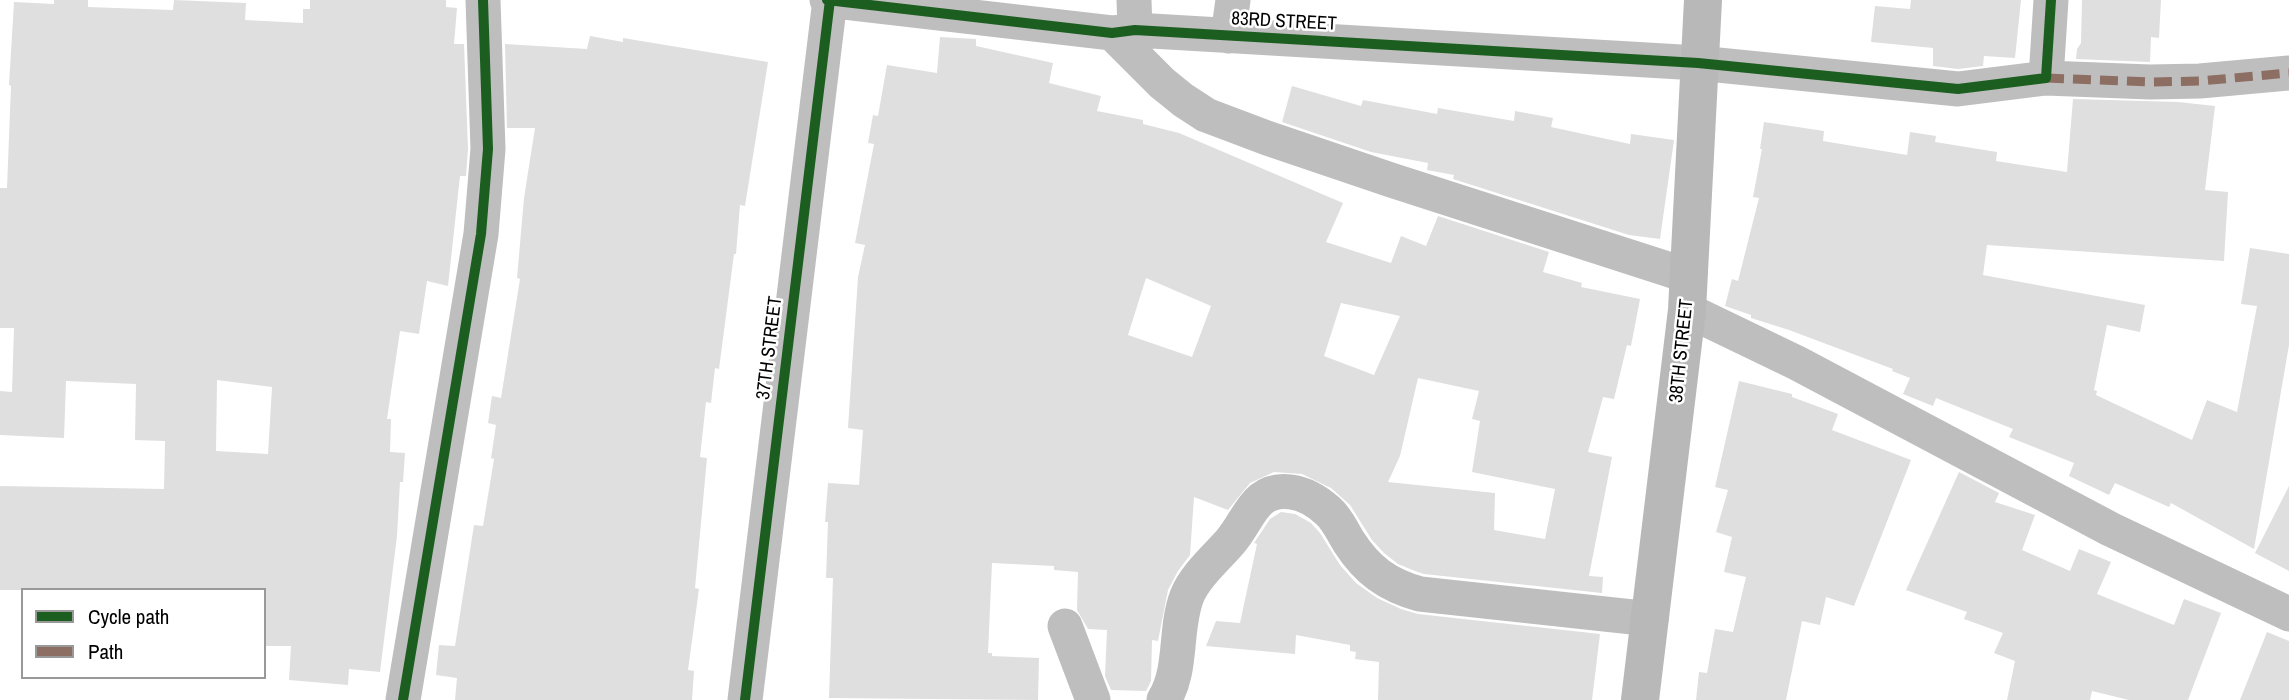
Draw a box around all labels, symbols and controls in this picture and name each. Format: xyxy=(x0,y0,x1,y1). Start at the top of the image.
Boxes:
street label: 83RD STREET xyxy=(1231,8,1337,36)
street label: 37TH STREET xyxy=(752,295,788,401)
street label: 38TH STREET xyxy=(1665,298,1699,404)
legend xyxy=(21,588,266,679)
text: Cycle path xyxy=(88,602,169,631)
text: Path xyxy=(88,637,123,666)

